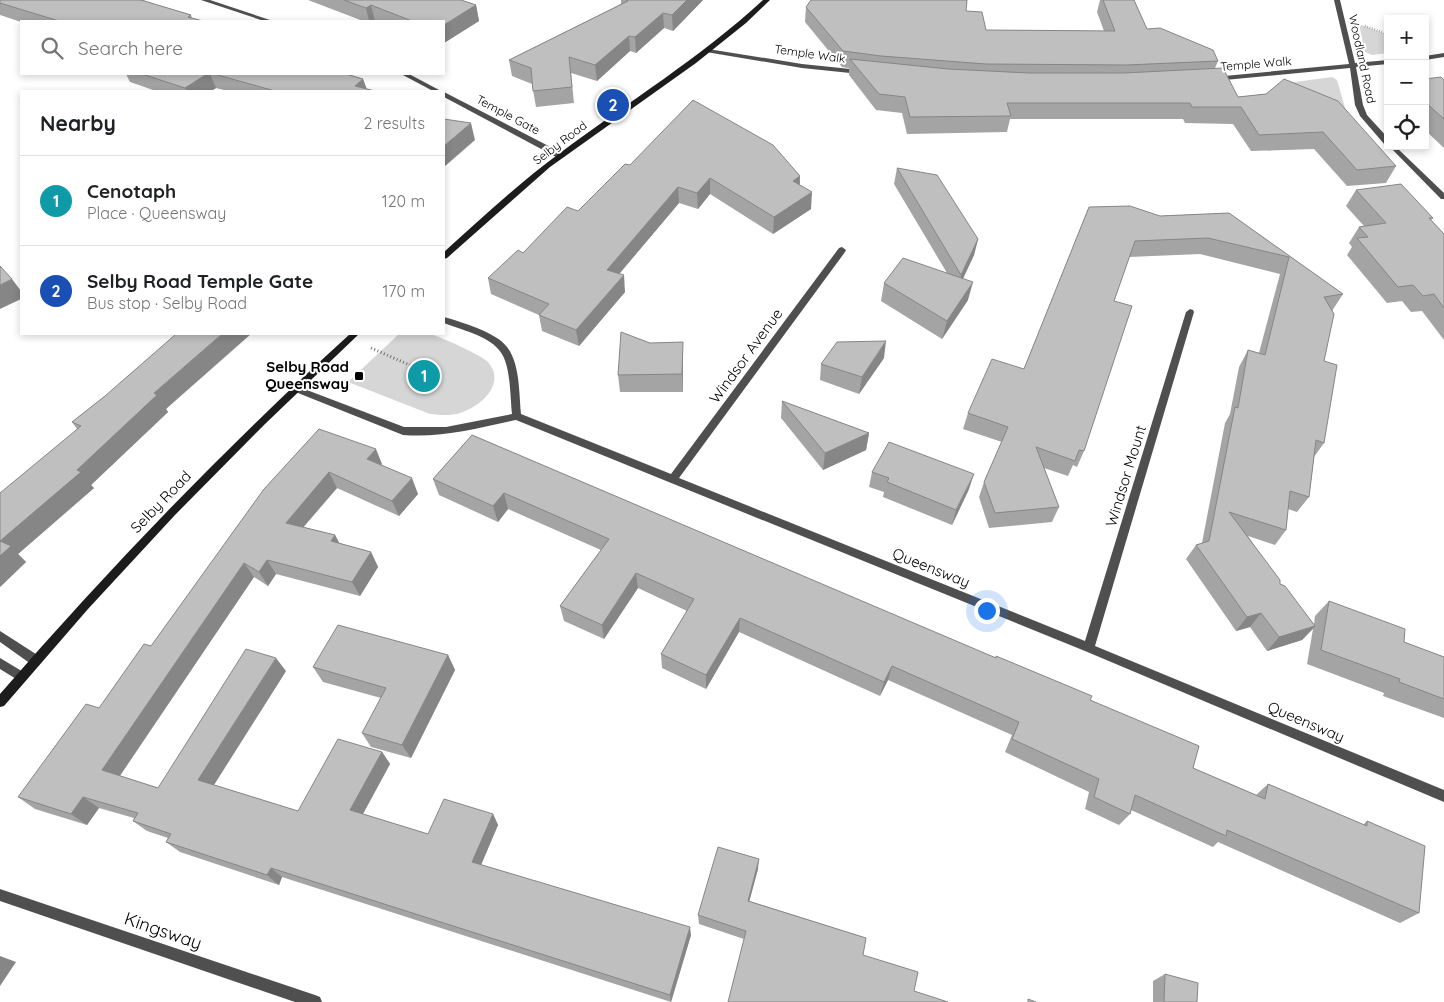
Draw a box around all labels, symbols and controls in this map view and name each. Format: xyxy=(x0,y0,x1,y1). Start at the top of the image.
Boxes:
street label: Woodland Road xyxy=(1346,13,1379,105)
map controls xyxy=(1384,15,1429,150)
button: + xyxy=(1384,15,1429,60)
search box xyxy=(20,20,445,75)
icon: search xyxy=(38,34,66,62)
text: Search here xyxy=(78,36,183,60)
street label: Temple Walk xyxy=(774,41,846,66)
street label: Temple Walk xyxy=(1220,53,1292,74)
button: − xyxy=(1384,60,1429,105)
pin: 2 xyxy=(597,86,629,124)
street label: Temple Gate xyxy=(474,91,543,138)
button: locate xyxy=(1384,105,1429,150)
text: Nearby xyxy=(40,110,116,136)
text: 2 results xyxy=(363,113,425,133)
street label: Selby Road xyxy=(530,118,590,168)
text: Cenotaph xyxy=(87,179,176,203)
text: 1 xyxy=(53,191,59,211)
text: 120 m xyxy=(382,191,425,211)
text: Place · Queensway xyxy=(87,203,226,223)
text: Selby Road Temple Gate xyxy=(87,269,313,293)
text: 2 xyxy=(51,281,61,301)
text: 170 m xyxy=(382,281,425,301)
text: Bus stop · Selby Road xyxy=(87,293,247,313)
street label: Windsor Avenue xyxy=(705,305,786,407)
place label: Selby Road Queensway xyxy=(265,357,349,393)
pin: 1 xyxy=(408,357,440,395)
marker: Selby Road Queensway xyxy=(353,370,365,382)
street label: Windsor Mount xyxy=(1101,423,1150,529)
street label: Selby Road xyxy=(126,467,195,537)
street label: Queensway xyxy=(890,543,973,592)
your location xyxy=(974,598,1000,624)
street label: Queensway xyxy=(1265,697,1348,746)
street label: Kingsway xyxy=(121,907,205,955)

